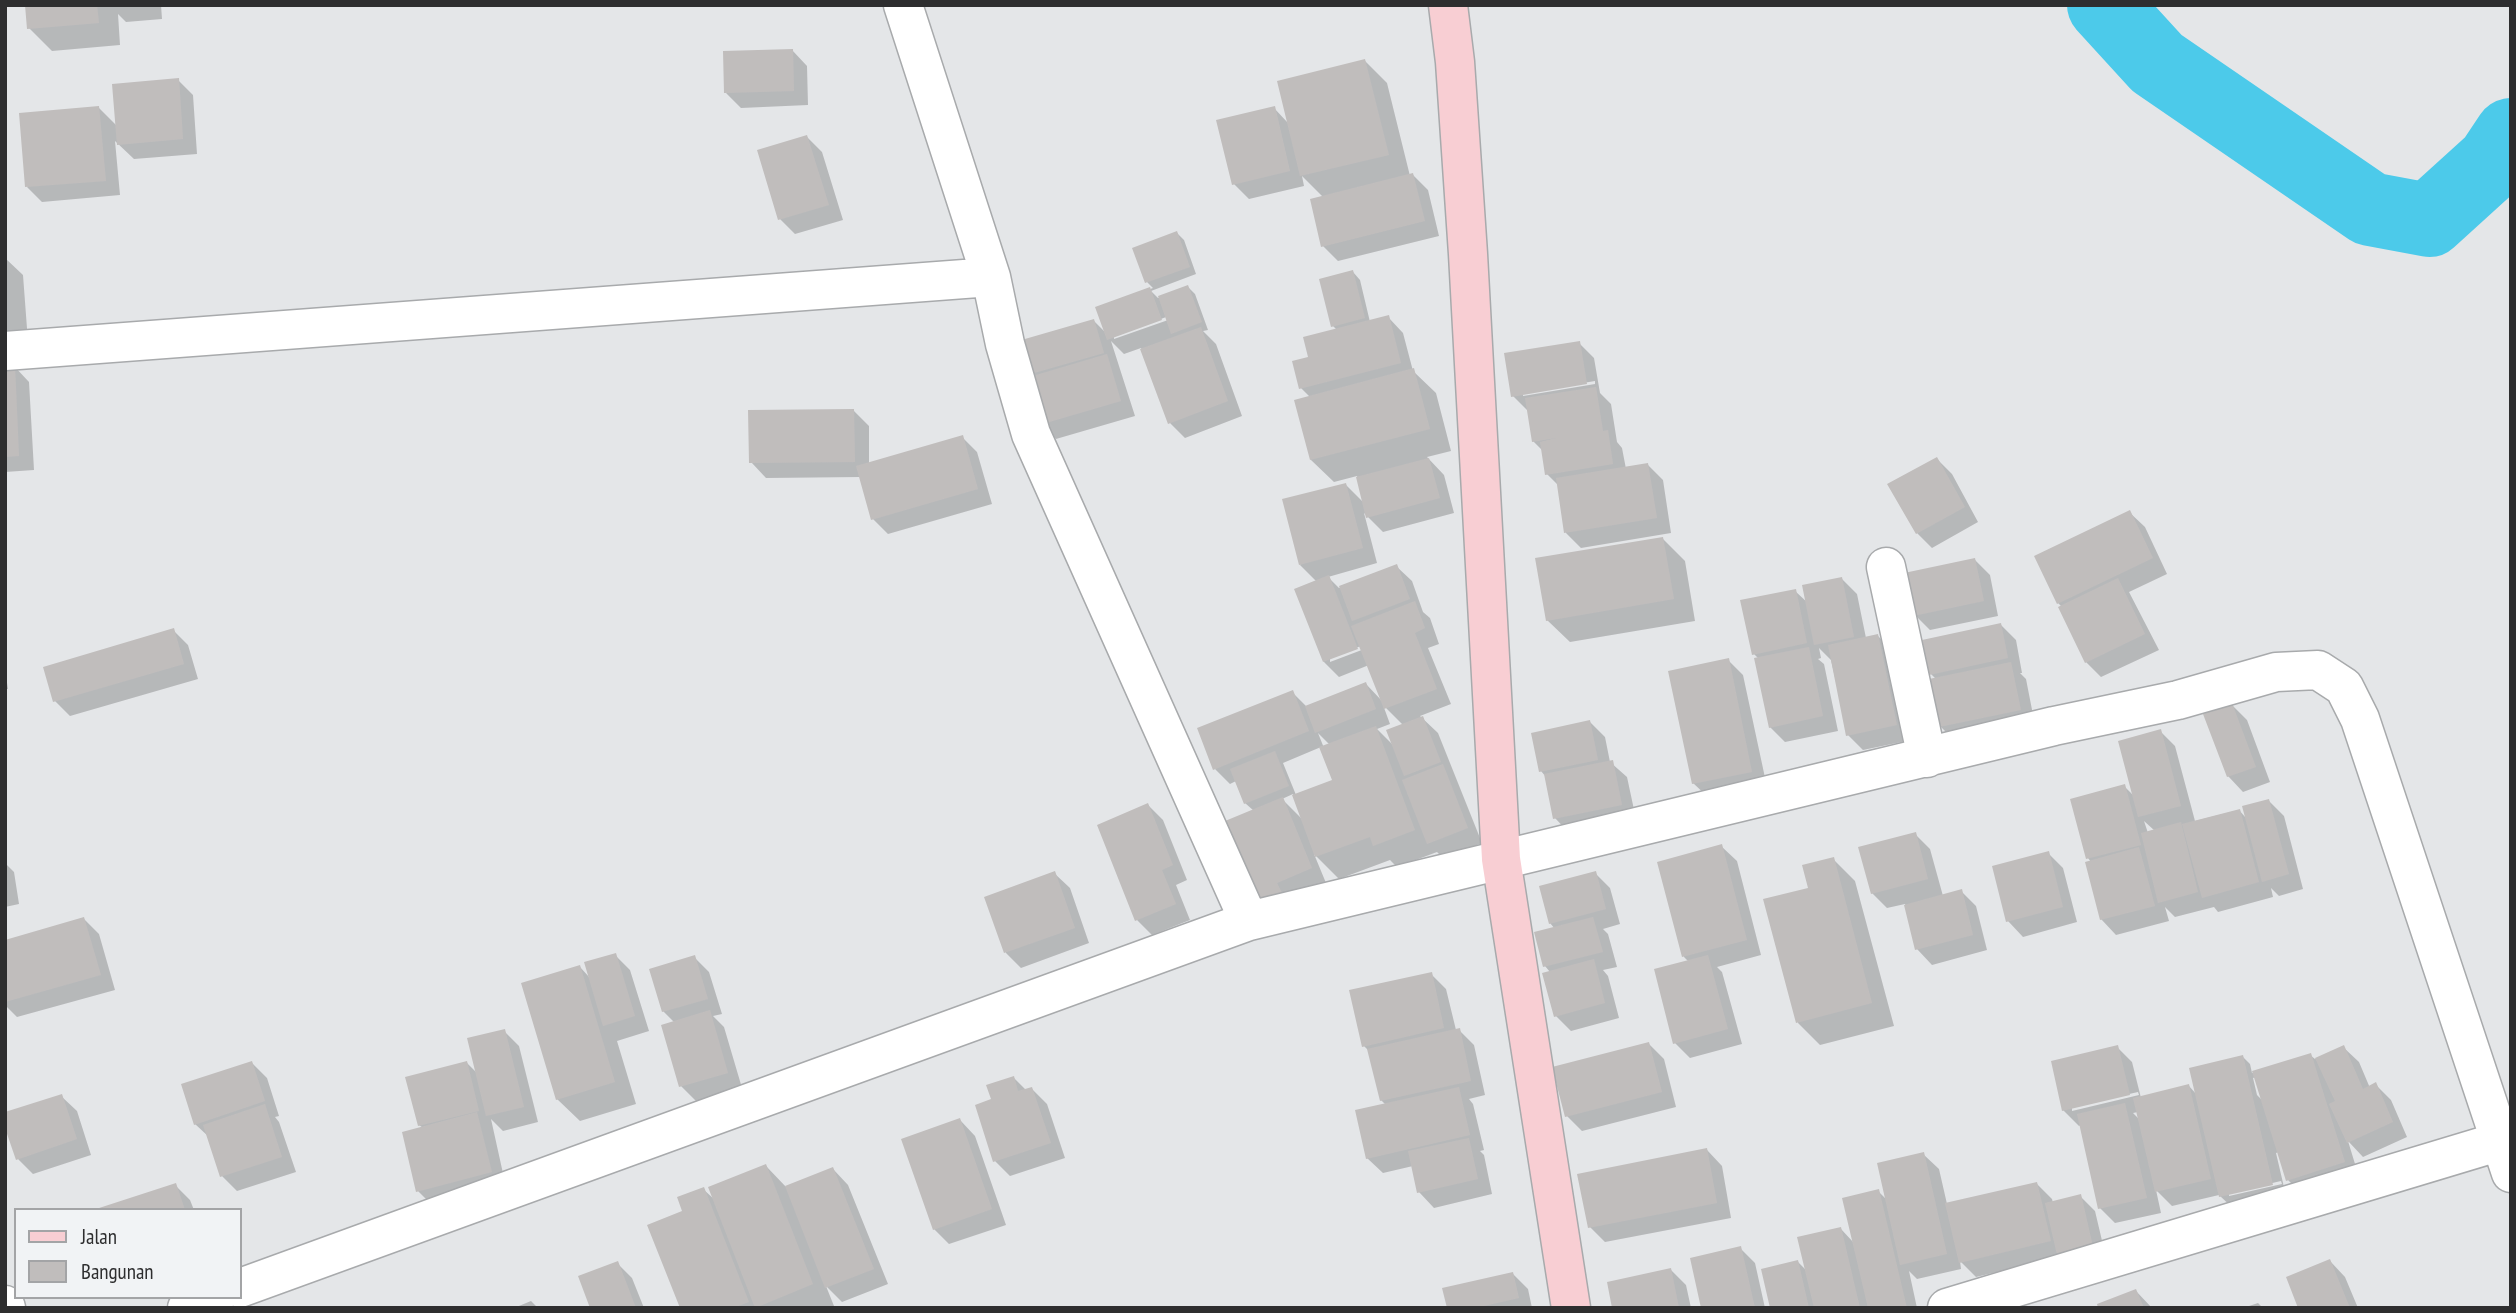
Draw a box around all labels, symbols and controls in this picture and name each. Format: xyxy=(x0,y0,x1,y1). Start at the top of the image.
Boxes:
legend xyxy=(14,1208,242,1299)
text: Jalan xyxy=(81,1223,117,1250)
text: Bangunan xyxy=(81,1258,154,1285)

